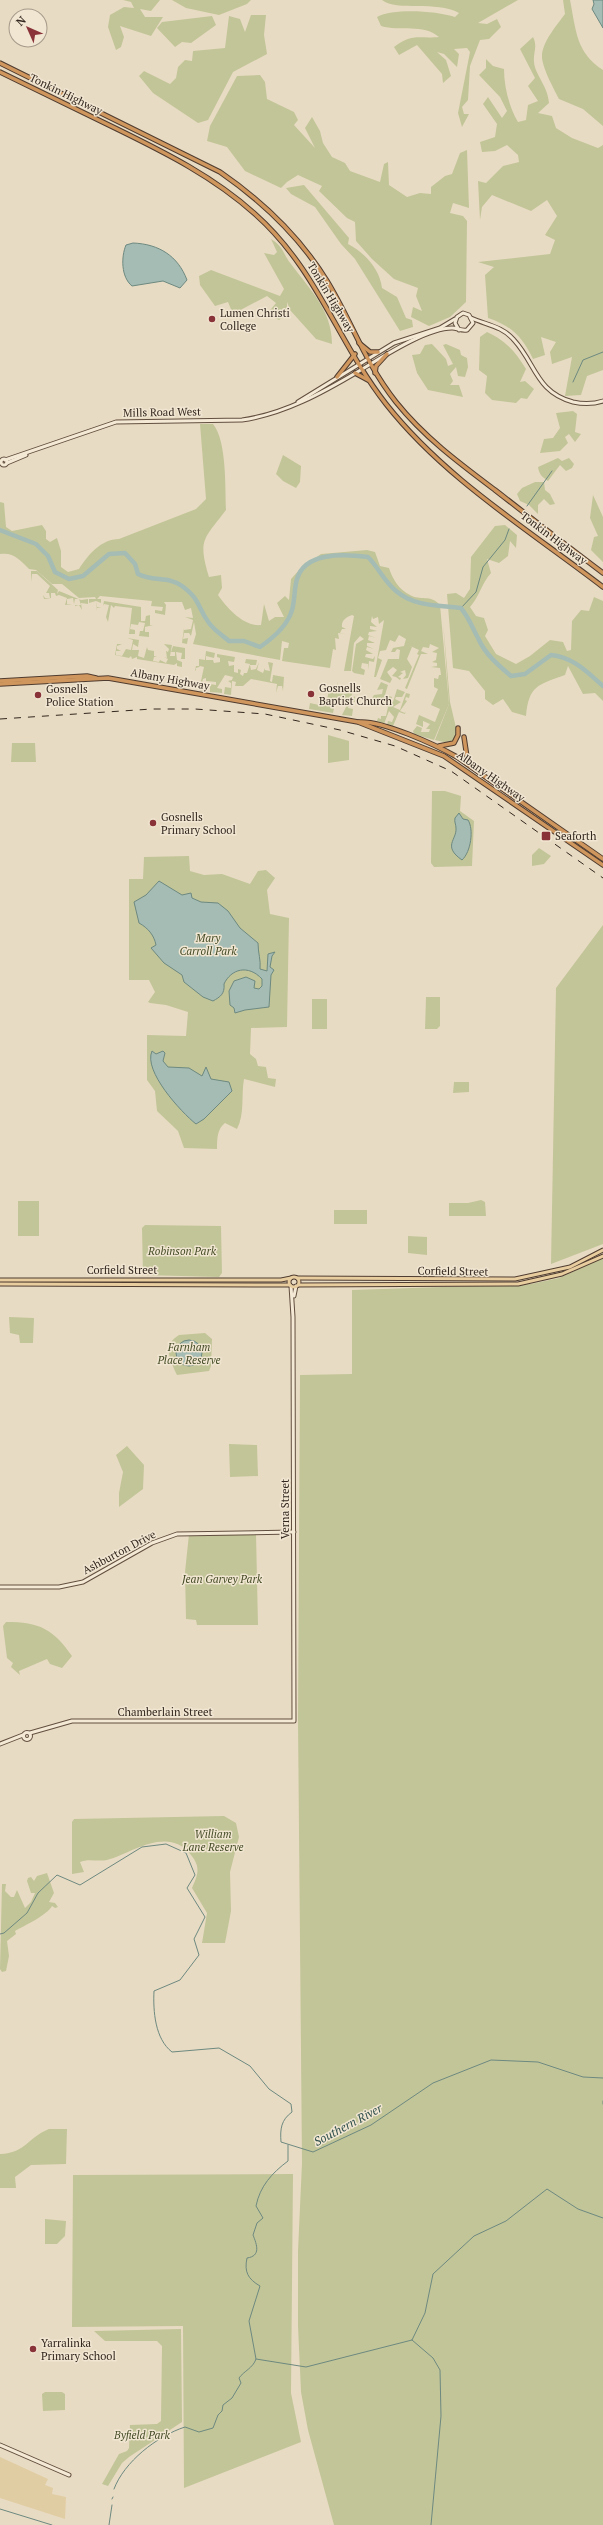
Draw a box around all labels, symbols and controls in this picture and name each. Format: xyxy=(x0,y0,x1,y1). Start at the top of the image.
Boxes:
north arrow xyxy=(8,8,48,48)
text: N xyxy=(13,13,29,29)
street label: Tonkin Highway xyxy=(27,70,105,118)
street label: Tonkin Highway xyxy=(304,259,358,335)
place label: Lumen Christi College xyxy=(220,306,290,333)
marker: Lumen Christi College xyxy=(207,314,217,324)
street label: Mills Road West xyxy=(123,404,201,420)
street label: Tonkin Highway xyxy=(518,508,590,568)
street label: Albany Highway xyxy=(129,665,211,693)
place label: Gosnells Baptist Church xyxy=(319,681,393,708)
place label: Gosnells Police Station xyxy=(46,682,114,709)
marker: Gosnells Baptist Church xyxy=(306,689,316,699)
marker: Gosnells Police Station xyxy=(33,690,43,700)
street label: Albany Highway xyxy=(454,747,528,805)
place label: Gosnells Primary School xyxy=(161,810,236,837)
marker: Gosnells Primary School xyxy=(148,818,158,828)
place label: Seaforth xyxy=(555,829,597,843)
marker: Seaforth xyxy=(540,830,552,842)
park label: Mary Carroll Park xyxy=(179,931,237,958)
park label: Robinson Park xyxy=(147,1244,217,1258)
street label: Corfield Street xyxy=(87,1263,157,1277)
street label: Corfield Street xyxy=(418,1263,488,1279)
park label: Farnham Place Reserve xyxy=(156,1340,221,1367)
street label: Verna Street xyxy=(278,1479,292,1539)
street label: Ashburton Drive xyxy=(80,1527,158,1577)
park label: Jean Garvey Park xyxy=(181,1572,263,1586)
street label: Chamberlain Street xyxy=(117,1705,213,1719)
park label: William Lane Reserve xyxy=(182,1827,243,1854)
water label: Southern River xyxy=(311,2100,386,2149)
place label: Yarralinka Primary School xyxy=(41,2336,116,2363)
marker: Yarralinka Primary School xyxy=(28,2344,38,2354)
park label: Byfield Park xyxy=(113,2428,171,2442)

